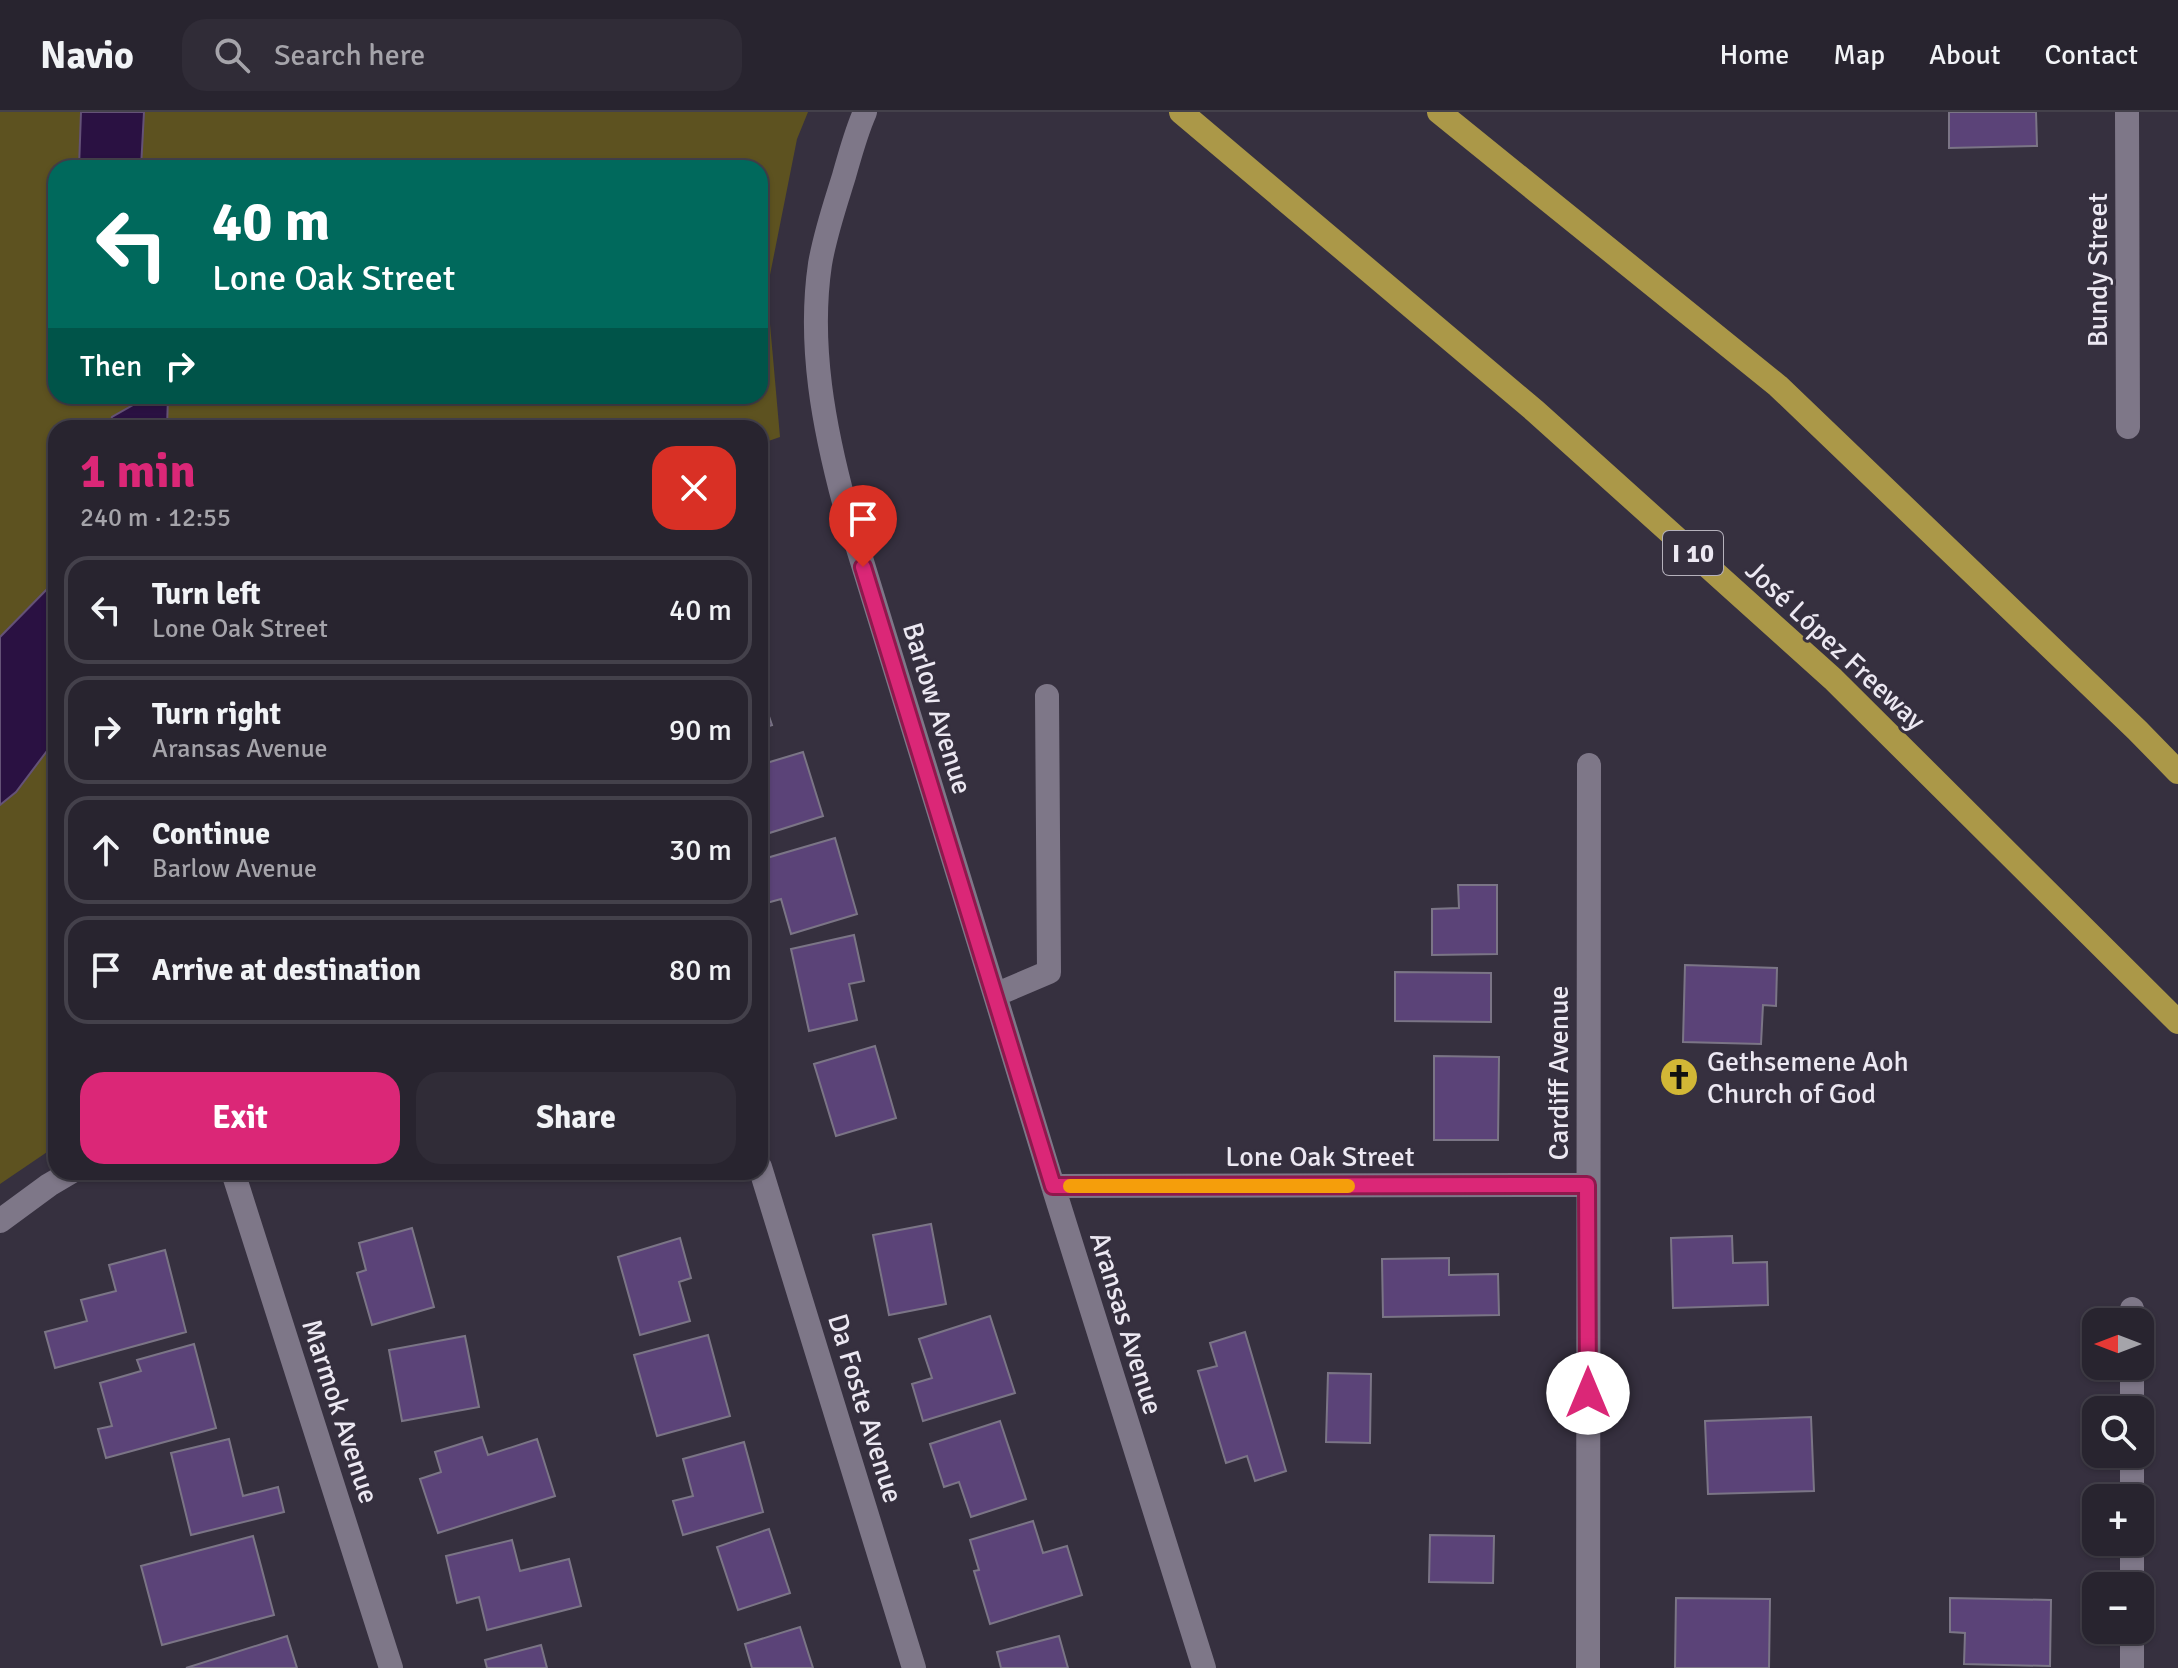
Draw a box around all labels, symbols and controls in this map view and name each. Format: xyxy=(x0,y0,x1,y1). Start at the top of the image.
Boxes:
search box xyxy=(182,19,742,91)
text: Navio xyxy=(40,32,134,79)
icon: search xyxy=(210,33,254,77)
text: Search here xyxy=(274,37,425,74)
text: Home xyxy=(1720,38,1789,72)
text: Map xyxy=(1833,38,1885,72)
text: About xyxy=(1929,38,2001,72)
text: Contact xyxy=(2045,38,2138,72)
text: 40 m xyxy=(212,187,330,256)
icon: left xyxy=(80,192,184,296)
street label: Bundy Street xyxy=(2081,193,2115,347)
text: Lone Oak Street xyxy=(212,256,455,301)
icon: right xyxy=(158,344,202,388)
text: Then xyxy=(80,348,142,385)
text: 1 min xyxy=(80,442,196,501)
button: close xyxy=(652,446,736,530)
pin xyxy=(829,485,897,567)
icon: arrive xyxy=(841,497,885,541)
text: 240 m · 12:55 xyxy=(80,502,231,534)
road number: I 10 xyxy=(1663,531,1723,575)
street label: José López Freeway xyxy=(1738,554,1932,738)
text: Turn left xyxy=(152,576,261,613)
icon: left xyxy=(84,588,128,632)
text: 40 m xyxy=(669,592,732,629)
text: Lone Oak Street xyxy=(152,613,328,645)
street label: Barlow Avenue xyxy=(895,618,979,798)
text: Turn right xyxy=(152,696,281,733)
icon: right xyxy=(84,708,128,752)
text: 90 m xyxy=(669,712,732,749)
text: Aransas Avenue xyxy=(152,733,328,765)
text: Continue xyxy=(152,816,270,853)
icon: ahead xyxy=(84,828,128,872)
text: 30 m xyxy=(669,832,732,869)
text: Barlow Avenue xyxy=(152,853,317,885)
icon: arrive xyxy=(84,948,128,992)
text: Arrive at destination xyxy=(152,952,421,989)
text: 80 m xyxy=(669,952,732,989)
street label: Cardiff Avenue xyxy=(1542,986,1576,1160)
place label: Gethsemene Aoh Church of God xyxy=(1707,1045,1909,1111)
church icon: Gethsemene Aoh Church of God xyxy=(1658,1056,1700,1098)
button: Exit xyxy=(80,1072,400,1164)
button: Share xyxy=(416,1072,736,1164)
street label: Lone Oak Street xyxy=(1225,1140,1415,1174)
street label: Aransas Avenue xyxy=(1082,1228,1170,1419)
north arrow xyxy=(2082,1308,2154,1380)
map controls xyxy=(2082,1308,2154,1644)
street label: Da Foste Avenue xyxy=(820,1310,910,1507)
street label: Marmok Avenue xyxy=(294,1315,386,1508)
position arrow xyxy=(1546,1351,1630,1435)
button: search xyxy=(2082,1396,2154,1468)
button: + xyxy=(2082,1484,2154,1556)
button: − xyxy=(2082,1572,2154,1644)

